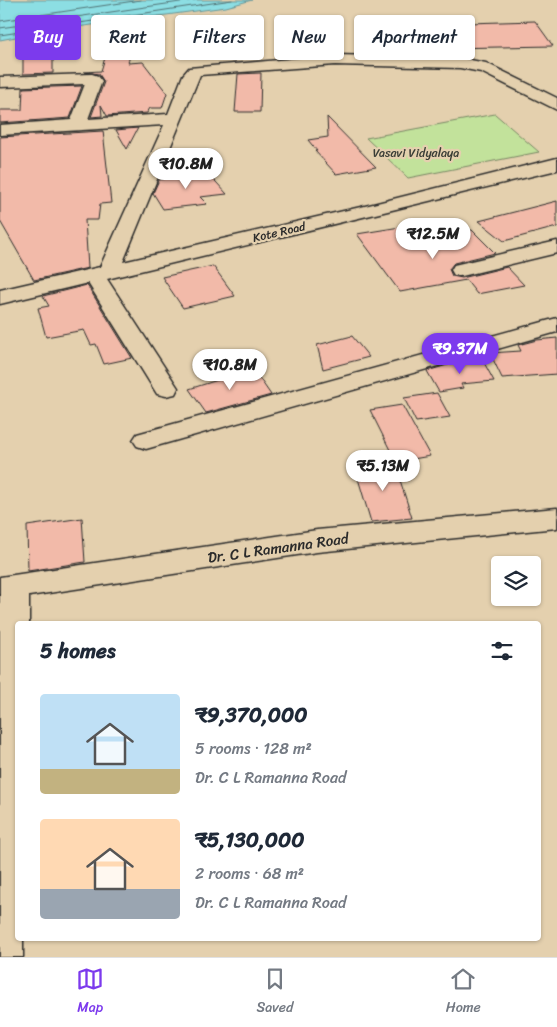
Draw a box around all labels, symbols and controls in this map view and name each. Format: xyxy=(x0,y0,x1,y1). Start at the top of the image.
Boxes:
chip: Buy xyxy=(15,15,81,60)
chip: Rent xyxy=(91,15,165,60)
chip: Filters xyxy=(175,15,264,60)
chip: New xyxy=(274,15,344,60)
chip: Apartment xyxy=(354,15,475,60)
park label: Vasavi Vidyalaya xyxy=(373,142,459,164)
pin: ₹10.8M xyxy=(145,148,227,190)
text: ₹10.8M xyxy=(159,149,213,178)
street label: Kote Road xyxy=(250,215,308,249)
pin: ₹12.5M xyxy=(392,218,474,260)
text: ₹12.5M xyxy=(407,219,459,248)
pin: ₹9.37M xyxy=(419,332,501,375)
text: ₹9.37M xyxy=(433,334,487,363)
pin: ₹10.8M xyxy=(189,348,271,391)
text: ₹10.8M xyxy=(203,350,257,379)
pin: ₹5.13M xyxy=(342,450,424,492)
text: ₹5.13M xyxy=(357,451,409,480)
street label: Dr. C L Ramanna Road xyxy=(206,525,351,571)
map controls xyxy=(491,556,541,606)
button: layers xyxy=(491,556,541,606)
text: 5 homes xyxy=(40,632,116,670)
icon: filters xyxy=(488,637,516,665)
text: ₹9,370,000 xyxy=(195,696,308,734)
icon: home xyxy=(80,714,140,774)
text: 5 rooms · 128 m² xyxy=(195,734,312,763)
text: Dr. C L Ramanna Road xyxy=(195,763,346,792)
text: ₹5,130,000 xyxy=(195,821,305,859)
icon: home xyxy=(80,839,140,899)
text: 2 rooms · 68 m² xyxy=(195,859,304,888)
text: Dr. C L Ramanna Road xyxy=(195,888,346,917)
tab: Map xyxy=(76,965,104,1020)
tab: Saved xyxy=(257,965,293,1020)
tab: Home xyxy=(446,965,481,1020)

